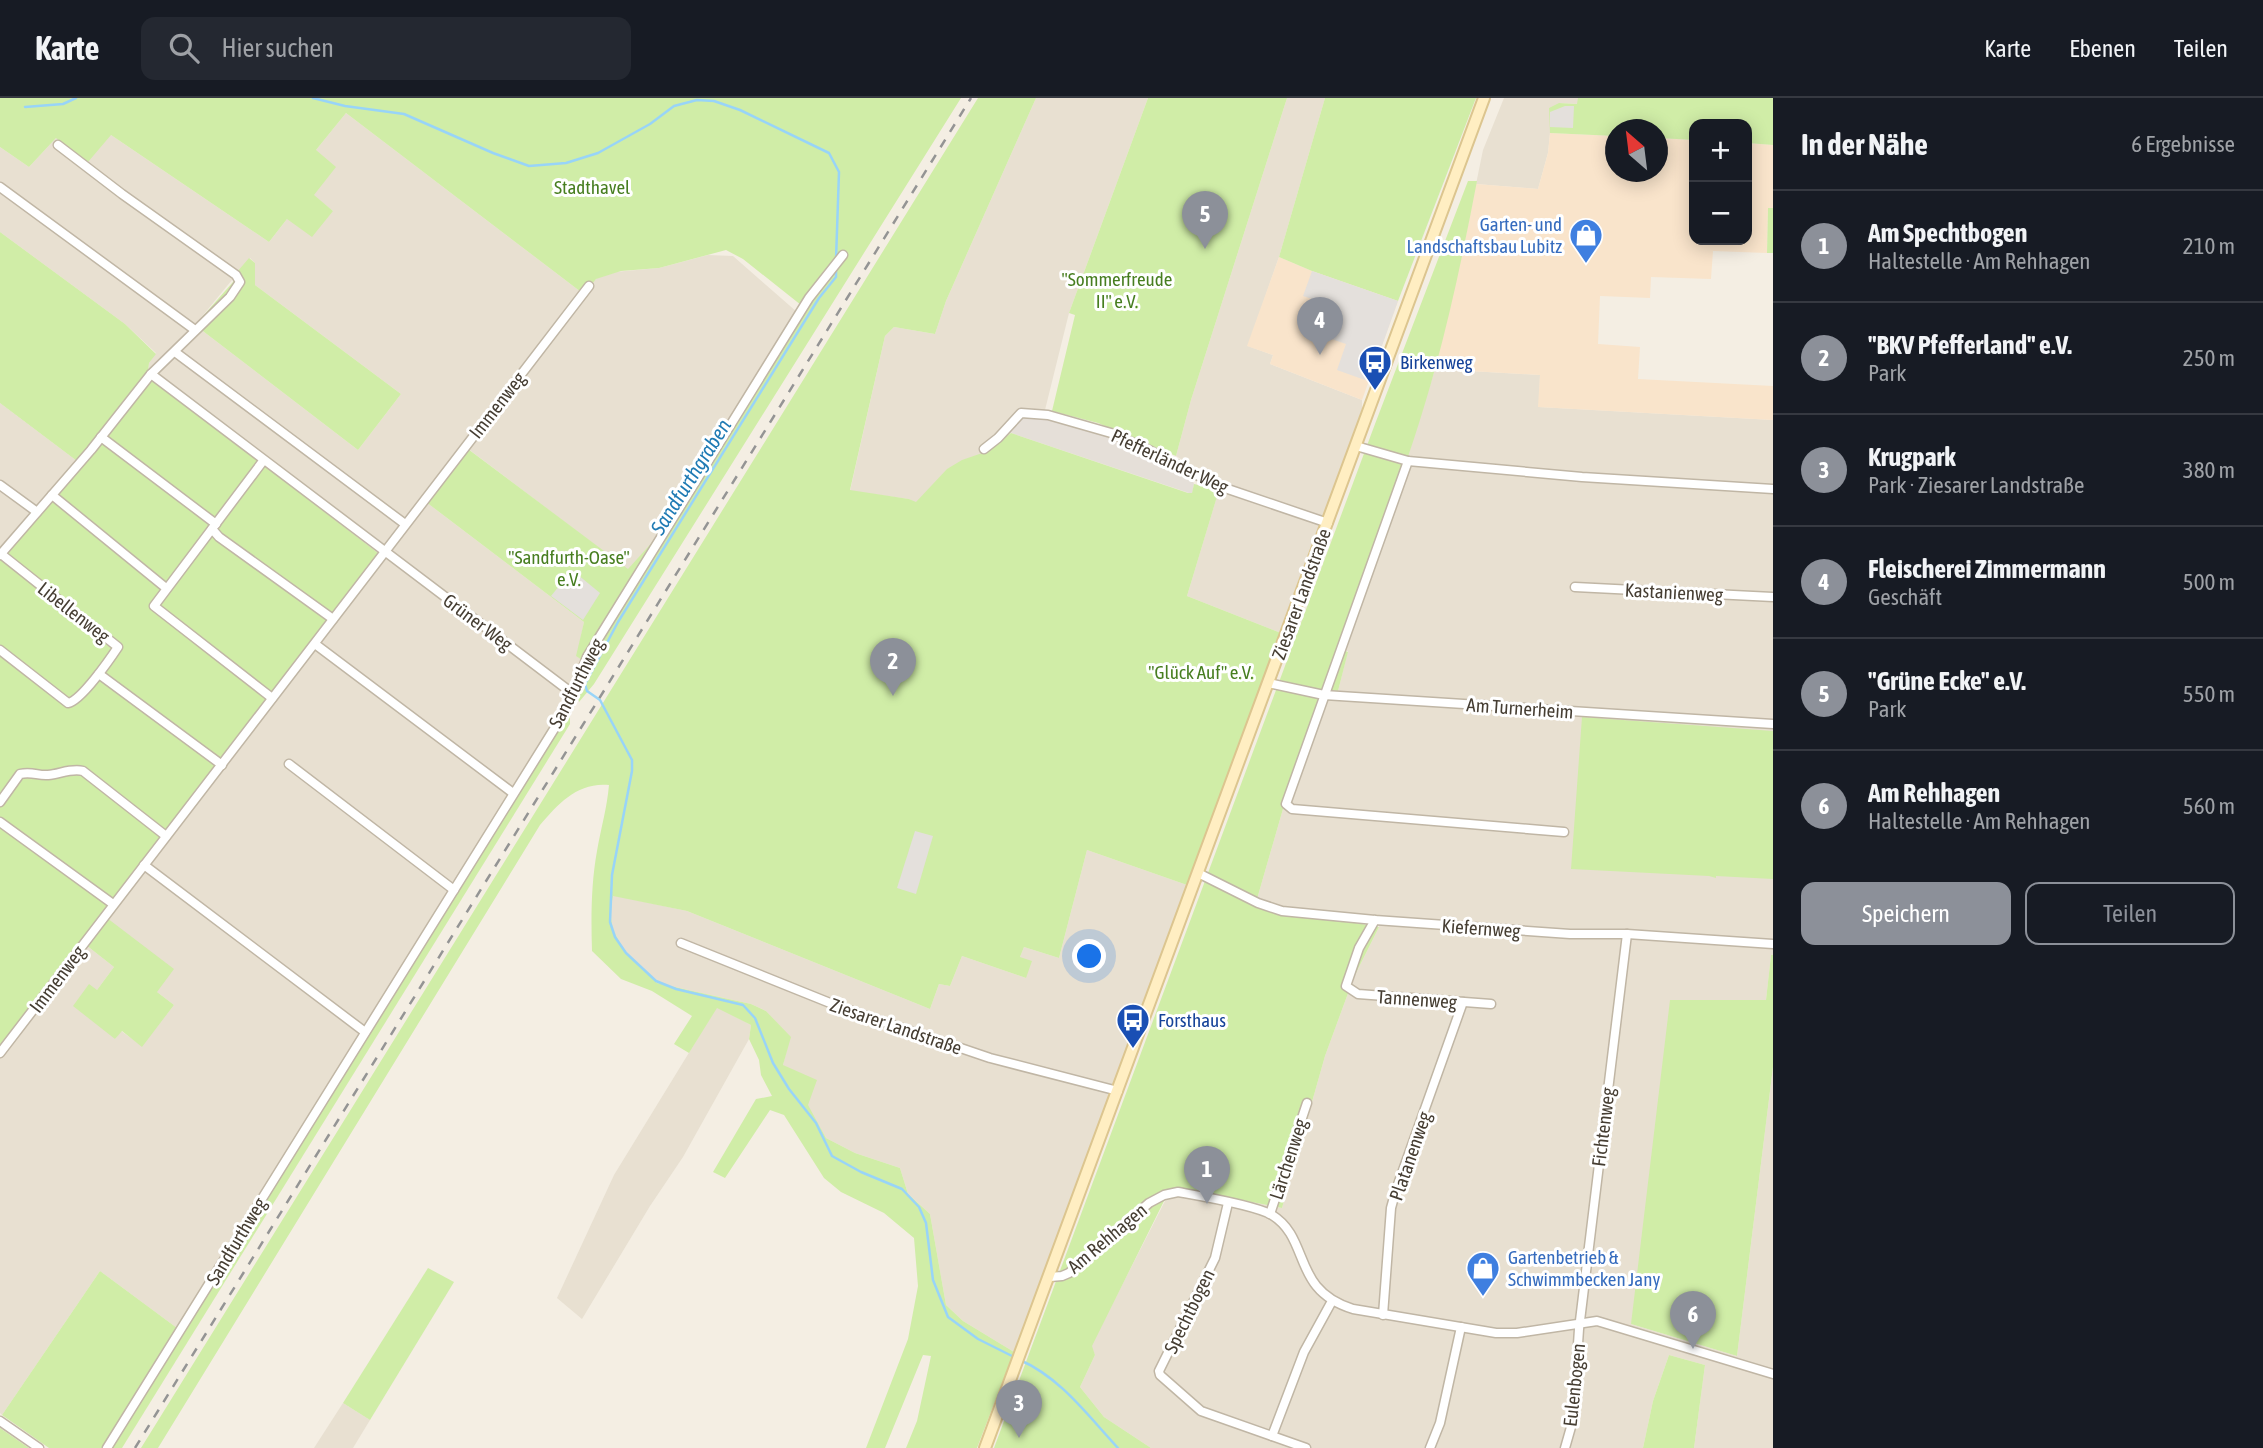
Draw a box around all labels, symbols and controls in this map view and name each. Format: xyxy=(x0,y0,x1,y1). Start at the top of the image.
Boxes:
search box xyxy=(141,17,631,80)
text: Karte xyxy=(35,29,99,67)
icon: search xyxy=(165,29,203,67)
text: Hier suchen xyxy=(221,33,334,63)
text: Karte xyxy=(1984,35,2031,62)
text: Ebenen xyxy=(2069,35,2136,62)
text: Teilen xyxy=(2174,35,2228,62)
north arrow xyxy=(1605,119,1668,182)
map controls xyxy=(1689,119,1752,245)
button: + xyxy=(1689,119,1752,182)
text: In der Nähe xyxy=(1801,127,1928,161)
text: 6 Ergebnisse xyxy=(2131,131,2235,157)
park label: Stadthavel xyxy=(554,176,630,198)
button: − xyxy=(1689,182,1752,245)
pin: 5 xyxy=(1182,191,1228,249)
place label: Garten- und Landschaftsbau Lubitz xyxy=(1407,213,1562,257)
shop icon: Garten- und Landschaftsbau Lubitz xyxy=(1567,216,1605,265)
text: Am Spechtbogen xyxy=(1868,218,2027,248)
text: 1 xyxy=(1819,233,1829,259)
text: 210 m xyxy=(2183,233,2235,259)
text: Haltestelle · Am Rehhagen xyxy=(1868,248,2091,274)
park label: "Sommerfreude II" e.V. xyxy=(1062,268,1172,312)
pin: 4 xyxy=(1297,297,1343,355)
text: "BKV Pfefferland" e.V. xyxy=(1868,330,2072,360)
bus stop icon: Birkenweg xyxy=(1356,343,1394,392)
text: 2 xyxy=(1819,345,1829,371)
text: 250 m xyxy=(2183,345,2235,371)
place label: Birkenweg xyxy=(1400,351,1474,373)
text: Park xyxy=(1868,360,1906,386)
street label: Immenweg xyxy=(464,367,530,443)
water label: Sandfurthgraben xyxy=(645,414,735,540)
street label: Pfefferländer Weg xyxy=(1108,424,1233,498)
text: Krugpark xyxy=(1868,442,1956,472)
text: 3 xyxy=(1819,457,1829,483)
text: 380 m xyxy=(2183,457,2235,483)
text: Park · Ziesarer Landstraße xyxy=(1868,472,2084,498)
street label: Ziesarer Landstraße xyxy=(1267,526,1335,662)
park label: "Sandfurth-Oase" e.V. xyxy=(508,546,630,590)
text: Fleischerei Zimmermann xyxy=(1868,554,2106,584)
text: 4 xyxy=(1819,569,1829,595)
text: 500 m xyxy=(2183,569,2235,595)
street label: Libellenweg xyxy=(34,577,115,647)
street label: Kastanienweg xyxy=(1624,578,1724,606)
text: Geschäft xyxy=(1868,584,1942,610)
street label: Grüner Weg xyxy=(439,589,518,656)
street label: Sandfurthweg xyxy=(544,634,608,731)
pin: 2 xyxy=(870,638,916,696)
park label: "Glück Auf" e.V. xyxy=(1148,661,1254,683)
text: "Grüne Ecke" e.V. xyxy=(1868,666,2026,696)
text: 5 xyxy=(1819,681,1829,707)
text: 550 m xyxy=(2183,681,2235,707)
street label: Am Turnerheim xyxy=(1466,693,1574,723)
text: Park xyxy=(1868,696,1906,722)
text: Am Rehhagen xyxy=(1868,778,2000,808)
text: 6 xyxy=(1819,793,1829,819)
text: 560 m xyxy=(2183,793,2235,819)
text: Haltestelle · Am Rehhagen xyxy=(1868,808,2091,834)
button: Speichern xyxy=(1801,882,2011,945)
button: Teilen xyxy=(2025,882,2235,945)
street label: Kiefernweg xyxy=(1441,914,1522,942)
your location xyxy=(1072,939,1106,973)
street label: Immenweg xyxy=(25,941,90,1017)
street label: Tannenweg xyxy=(1376,985,1459,1013)
street label: Ziesarer Landstraße xyxy=(827,993,965,1059)
bus stop icon: Forsthaus xyxy=(1114,1001,1152,1050)
place label: Forsthaus xyxy=(1158,1009,1226,1031)
street label: Fichtenweg xyxy=(1587,1085,1619,1168)
street label: Platanenweg xyxy=(1385,1108,1436,1203)
street label: Lärchenweg xyxy=(1265,1115,1312,1202)
pin: 1 xyxy=(1184,1146,1230,1204)
street label: Sandfurthweg xyxy=(201,1193,271,1288)
street label: Am Rehhagen xyxy=(1063,1199,1151,1277)
place label: Gartenbetrieb & Schwimmbecken Jany xyxy=(1508,1246,1660,1290)
shop icon: Gartenbetrieb & Schwimmbecken Jany xyxy=(1464,1249,1502,1298)
street label: Spechtbogen xyxy=(1159,1265,1219,1357)
pin: 6 xyxy=(1670,1291,1716,1349)
street label: Eulenbogen xyxy=(1559,1342,1589,1428)
pin: 3 xyxy=(996,1380,1042,1438)

